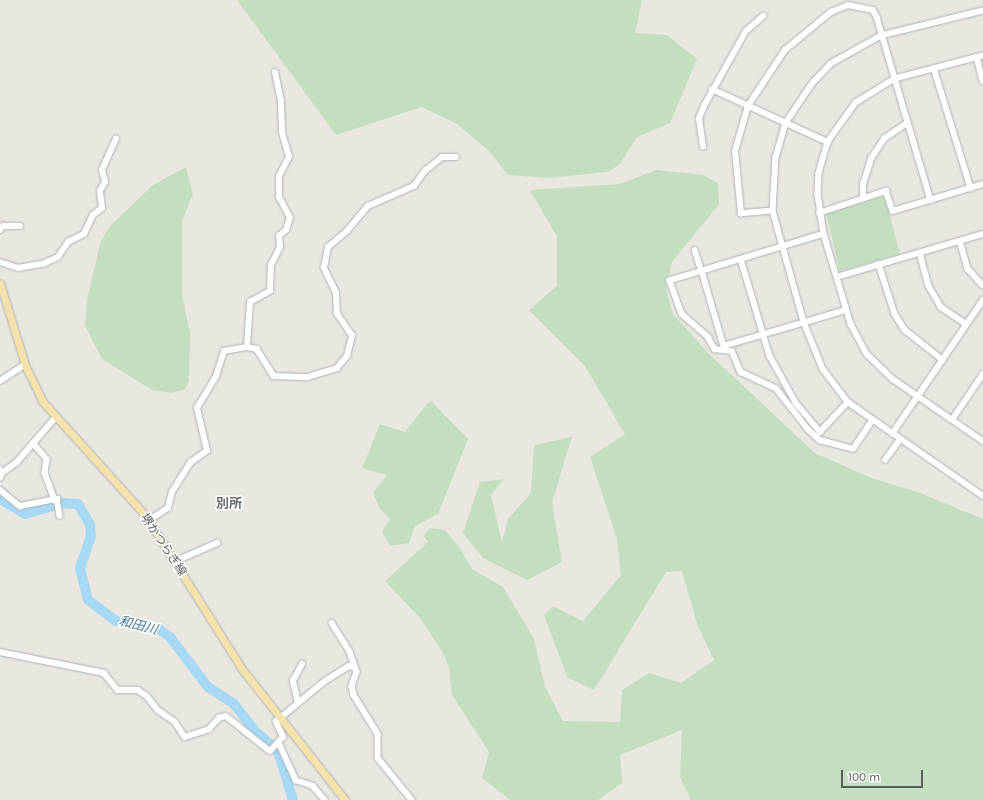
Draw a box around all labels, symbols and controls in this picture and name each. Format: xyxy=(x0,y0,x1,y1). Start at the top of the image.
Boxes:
district label: 別所 xyxy=(216,496,242,512)
street label: 堺かつらぎ線 xyxy=(137,511,189,579)
water label: 和田川 xyxy=(117,614,159,638)
scale bar xyxy=(843,762,925,788)
text: 100 m xyxy=(848,770,880,784)

